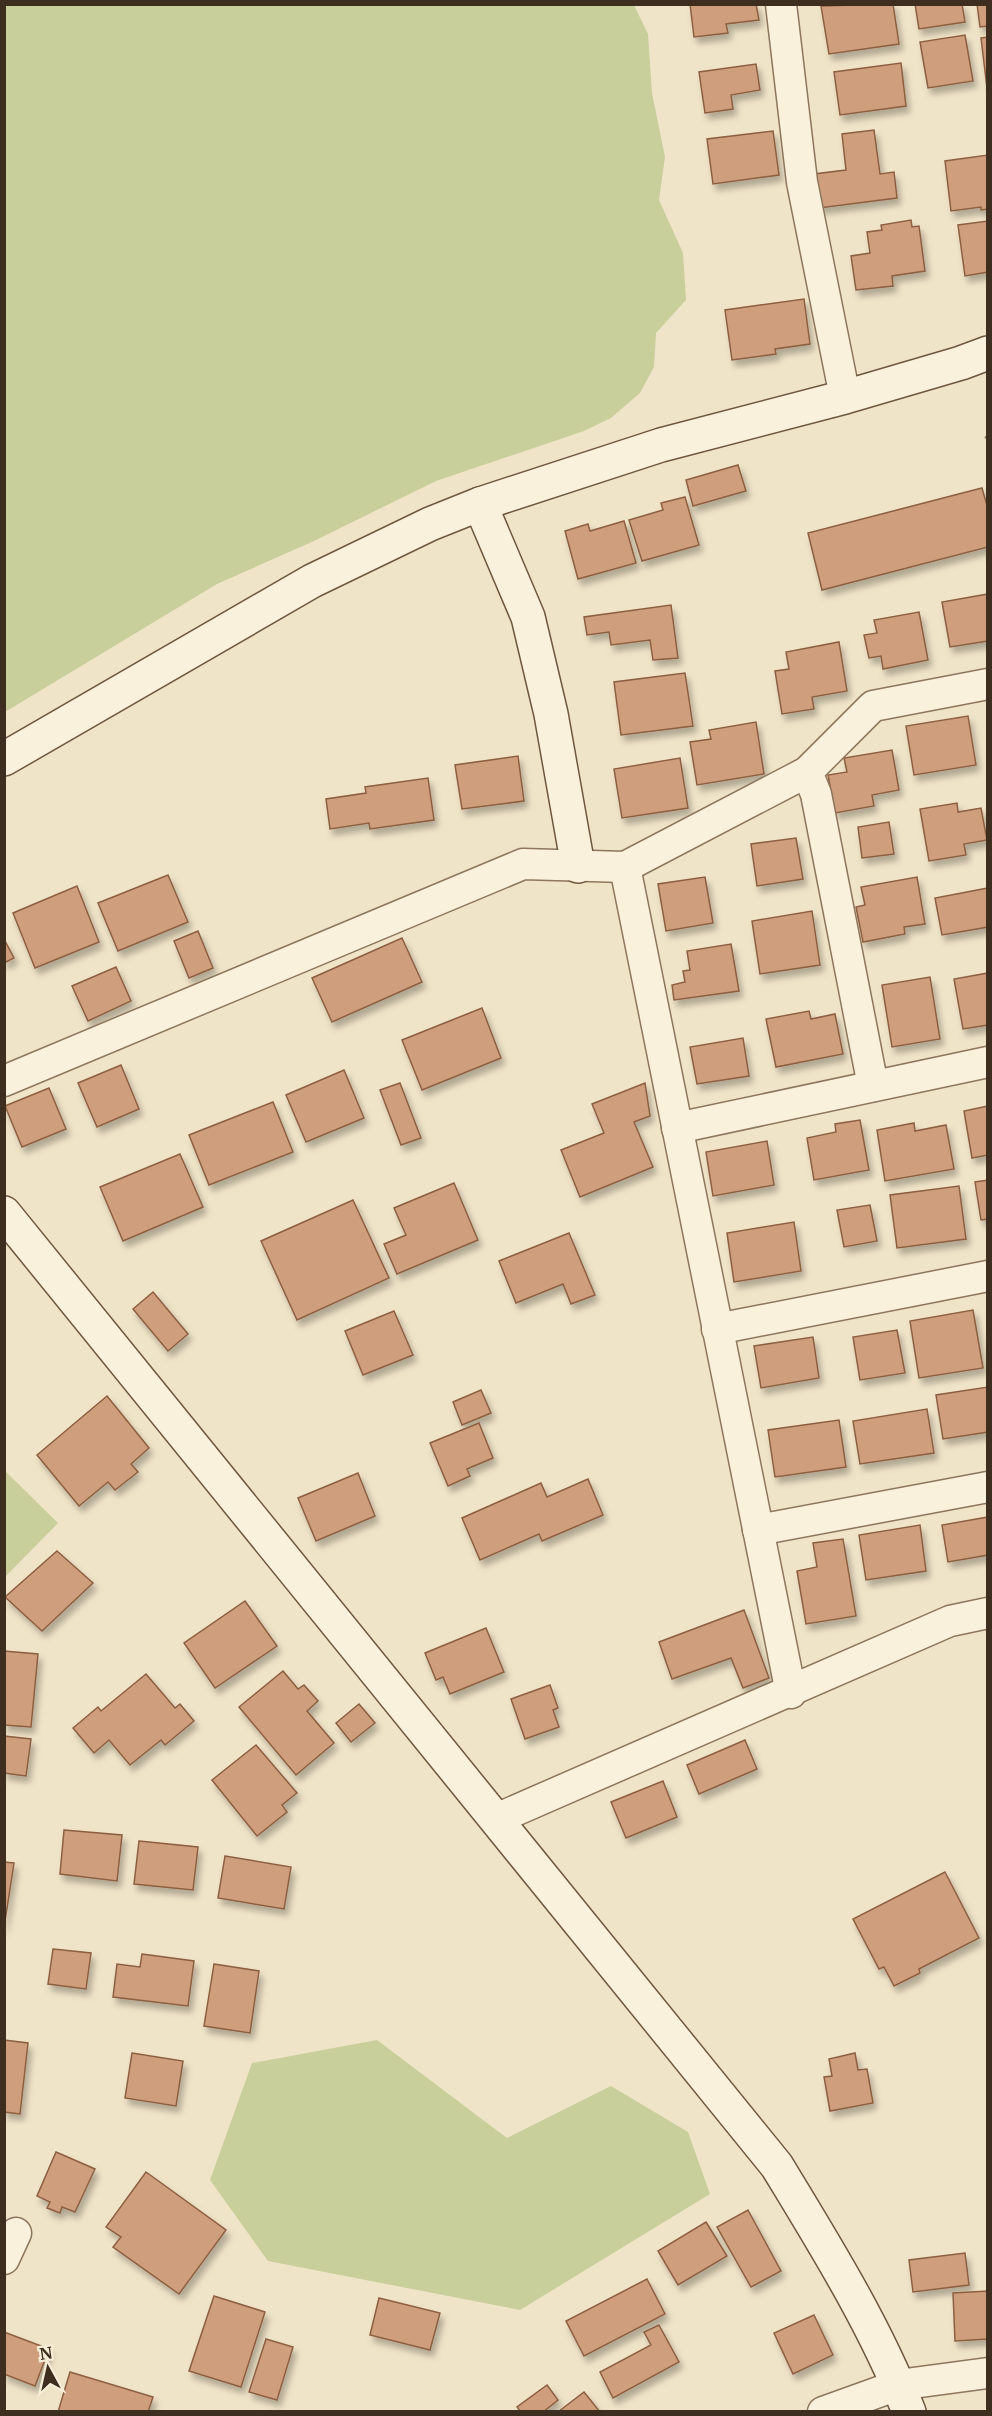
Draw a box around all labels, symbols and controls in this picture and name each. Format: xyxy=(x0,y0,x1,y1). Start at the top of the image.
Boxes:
north arrow xyxy=(18,2338,78,2398)
text: N xyxy=(38,2342,54,2364)

